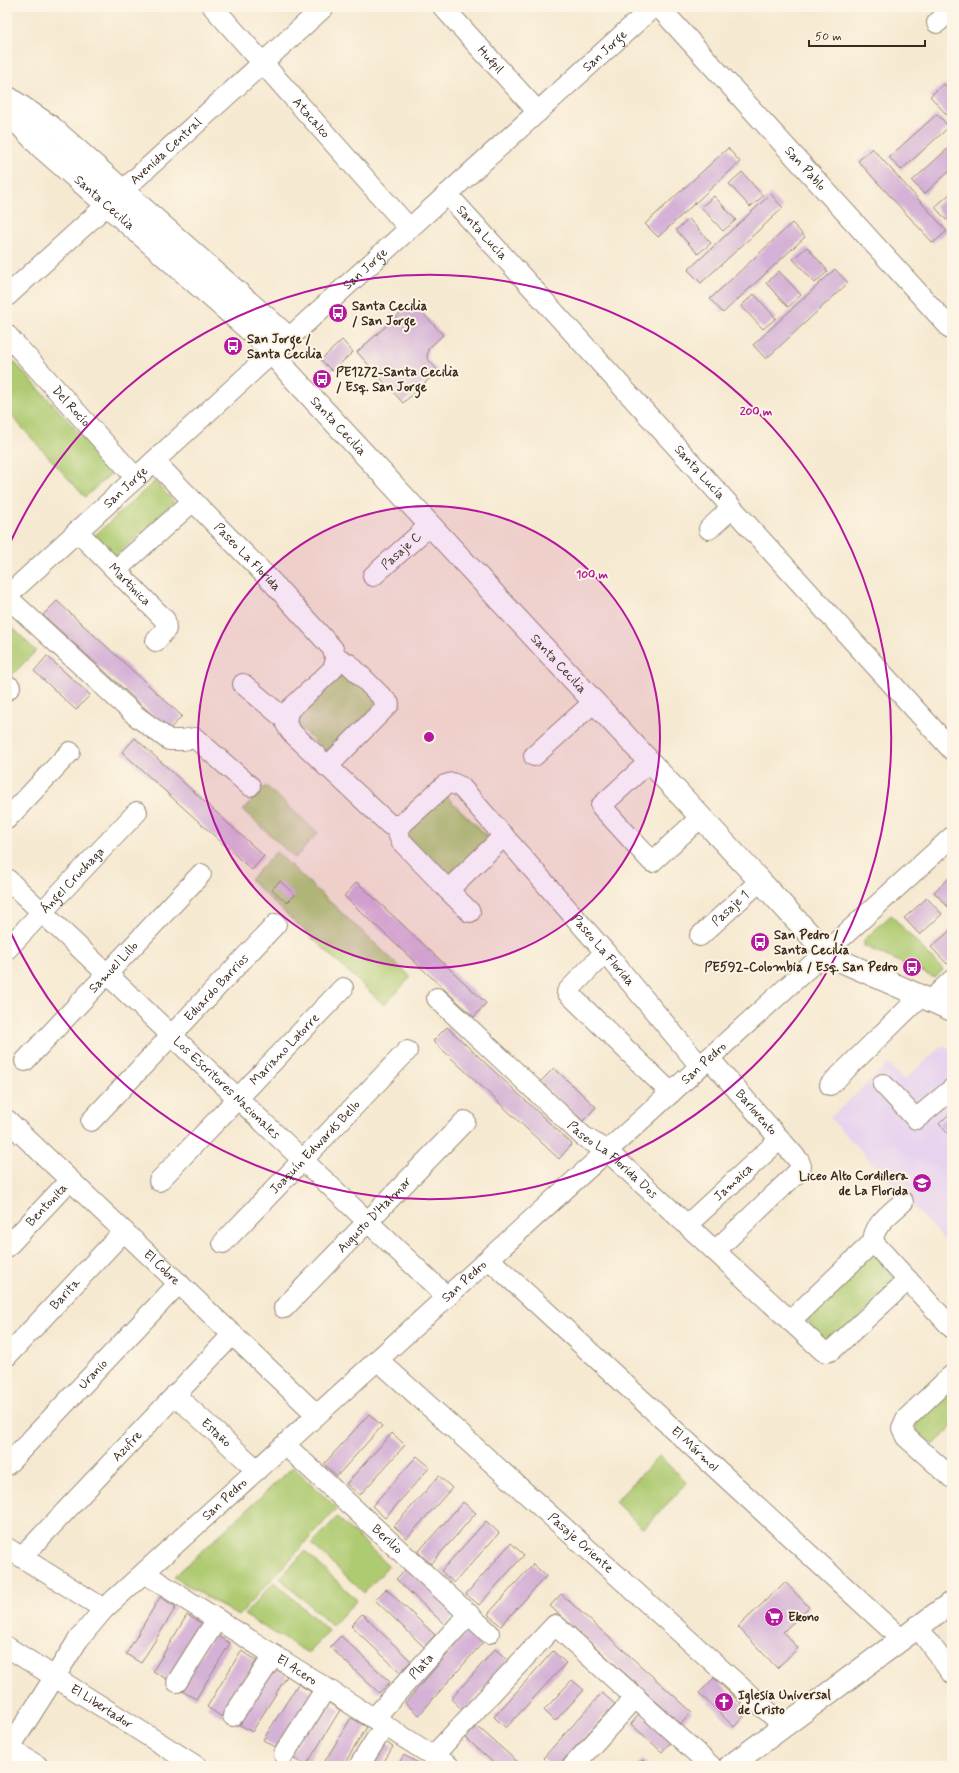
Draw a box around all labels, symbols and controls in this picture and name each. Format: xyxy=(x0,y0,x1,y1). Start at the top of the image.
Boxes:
scale bar xyxy=(809,22,925,48)
street label: San Jorge xyxy=(579,26,631,75)
text: 50 m xyxy=(815,29,842,45)
street label: Huépil xyxy=(474,42,508,77)
street label: Atacalco xyxy=(289,94,334,142)
street label: Avenida Central xyxy=(126,114,206,188)
street label: San Pablo xyxy=(781,143,830,194)
street label: Santa Cecilia xyxy=(71,171,139,234)
street label: Santa Lucía xyxy=(453,202,511,264)
street label: San Jorge xyxy=(339,244,391,293)
place label: Santa Cecilia / San Jorge xyxy=(352,298,428,333)
bus stop icon: Santa Cecilia / San Jorge xyxy=(327,302,349,324)
place label: San Jorge / Santa Cecilia xyxy=(247,331,323,363)
bus stop icon: San Jorge / Santa Cecilia xyxy=(222,335,244,357)
place label: PE1272-Santa Cecilia / Esq. San Jorge xyxy=(336,364,459,399)
bus stop icon: PE1272-Santa Cecilia / Esq. San Jorge xyxy=(311,368,333,390)
street label: Del Rocío xyxy=(48,382,95,431)
street label: Santa Cecilia xyxy=(306,393,370,460)
text: 200 m xyxy=(740,404,773,420)
street label: Santa Lucía xyxy=(671,441,729,504)
street label: San Jorge xyxy=(100,462,152,512)
street label: Paseo La Florida xyxy=(210,519,285,595)
street label: Pasaje C xyxy=(377,528,425,573)
street label: Martinica xyxy=(105,559,155,609)
text: 100 m xyxy=(576,567,609,583)
street label: Santa Cecilia xyxy=(527,630,591,697)
centre of rings xyxy=(422,730,436,744)
street label: Ángel Cruchaga xyxy=(36,843,108,917)
street label: Pasaje 1 xyxy=(708,887,753,930)
street label: Paseo La Florida xyxy=(568,911,639,990)
place label: San Pedro / Santa Cecilia xyxy=(774,927,850,959)
bus stop icon: San Pedro / Santa Cecilia xyxy=(749,931,771,953)
street label: Samuel Lillo xyxy=(85,938,142,997)
street label: Eduardo Barrios xyxy=(180,950,252,1025)
bus stop icon: PE592-Colombia / Esq. San Pedro xyxy=(901,956,923,978)
place label: PE592-Colombia / Esq. San Pedro xyxy=(705,959,899,976)
street label: Mariano Latorre xyxy=(246,1009,323,1089)
street label: Los Escritores Nacionales xyxy=(169,1033,284,1143)
street label: San Pedro xyxy=(677,1038,730,1088)
street label: Barlovento xyxy=(732,1086,781,1139)
street label: Joaquín Edwards Bello xyxy=(266,1096,364,1198)
street label: Paseo La Florida Dos xyxy=(564,1117,662,1202)
street label: Jamaica xyxy=(710,1160,757,1205)
place label: Liceo Alto Cordillera de La Florida xyxy=(799,1168,909,1200)
school or university icon: Liceo Alto Cordillera de La Florida xyxy=(911,1172,933,1194)
street label: Augusto D'Halmar xyxy=(334,1173,416,1256)
street label: Bentonita xyxy=(22,1179,71,1230)
street label: El Cobre xyxy=(140,1246,184,1289)
street label: San Pedro xyxy=(438,1256,490,1306)
street label: Barita xyxy=(46,1274,84,1313)
street label: Uranio xyxy=(74,1355,112,1393)
street label: Estaño xyxy=(198,1415,235,1451)
street label: El Mármol xyxy=(667,1423,722,1475)
street label: Azufre xyxy=(108,1427,146,1465)
street label: San Pedro xyxy=(198,1474,251,1524)
street label: Pasaje Oriente xyxy=(545,1509,617,1577)
street label: Berilio xyxy=(368,1521,407,1558)
supermarket icon: Ekono xyxy=(763,1606,785,1628)
place label: Ekono xyxy=(788,1609,819,1626)
street label: Plata xyxy=(405,1650,437,1683)
street label: El Acero xyxy=(273,1651,321,1689)
street label: El Libertador xyxy=(67,1681,137,1733)
place label: Iglesia Universal de Cristo xyxy=(738,1687,831,1719)
church icon: Iglesia Universal de Cristo xyxy=(713,1691,735,1713)

